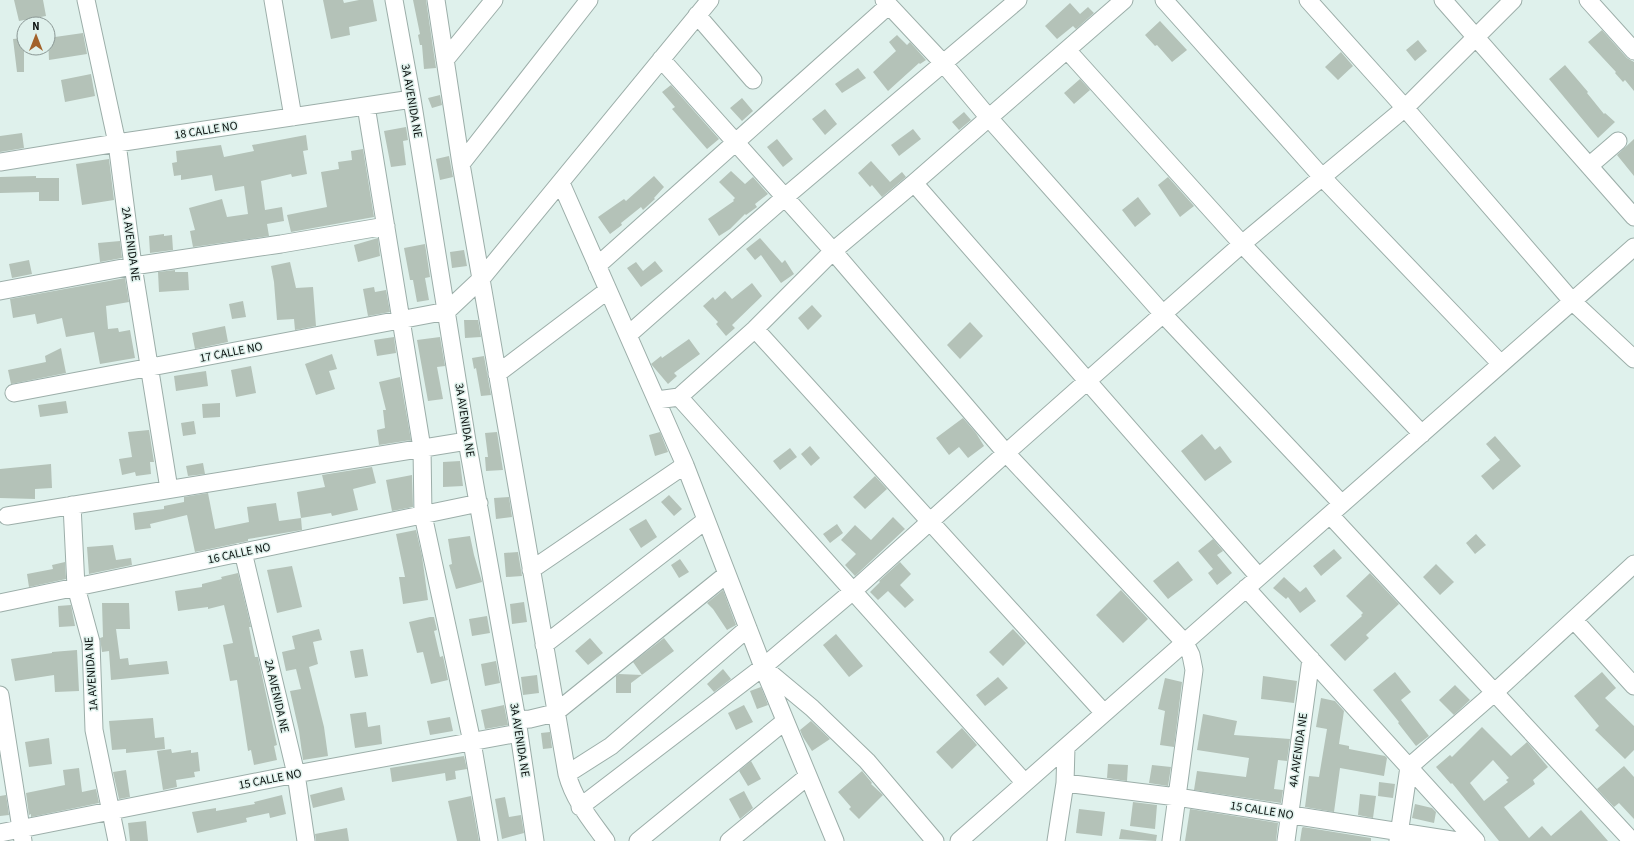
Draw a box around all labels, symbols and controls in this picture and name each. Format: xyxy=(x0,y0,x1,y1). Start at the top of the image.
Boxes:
north arrow xyxy=(16,16,56,56)
text: N xyxy=(32,19,40,34)
street label: 3A AVENIDA NE xyxy=(397,63,426,139)
street label: 18 CALLE NO xyxy=(173,117,239,144)
street label: 2A AVENIDA NE xyxy=(117,206,144,282)
street label: 17 CALLE NO xyxy=(198,338,264,367)
street label: 3A AVENIDA NE xyxy=(450,382,479,458)
street label: 16 CALLE NO xyxy=(206,539,272,568)
street label: 1A AVENIDA NE xyxy=(80,636,103,712)
street label: 2A AVENIDA NE xyxy=(260,658,293,735)
street label: 3A AVENIDA NE xyxy=(505,702,534,778)
street label: 4A AVENIDA NE xyxy=(1285,712,1312,788)
street label: 15 CALLE NO xyxy=(237,765,303,794)
street label: 15 CALLE NO xyxy=(1229,797,1295,824)

